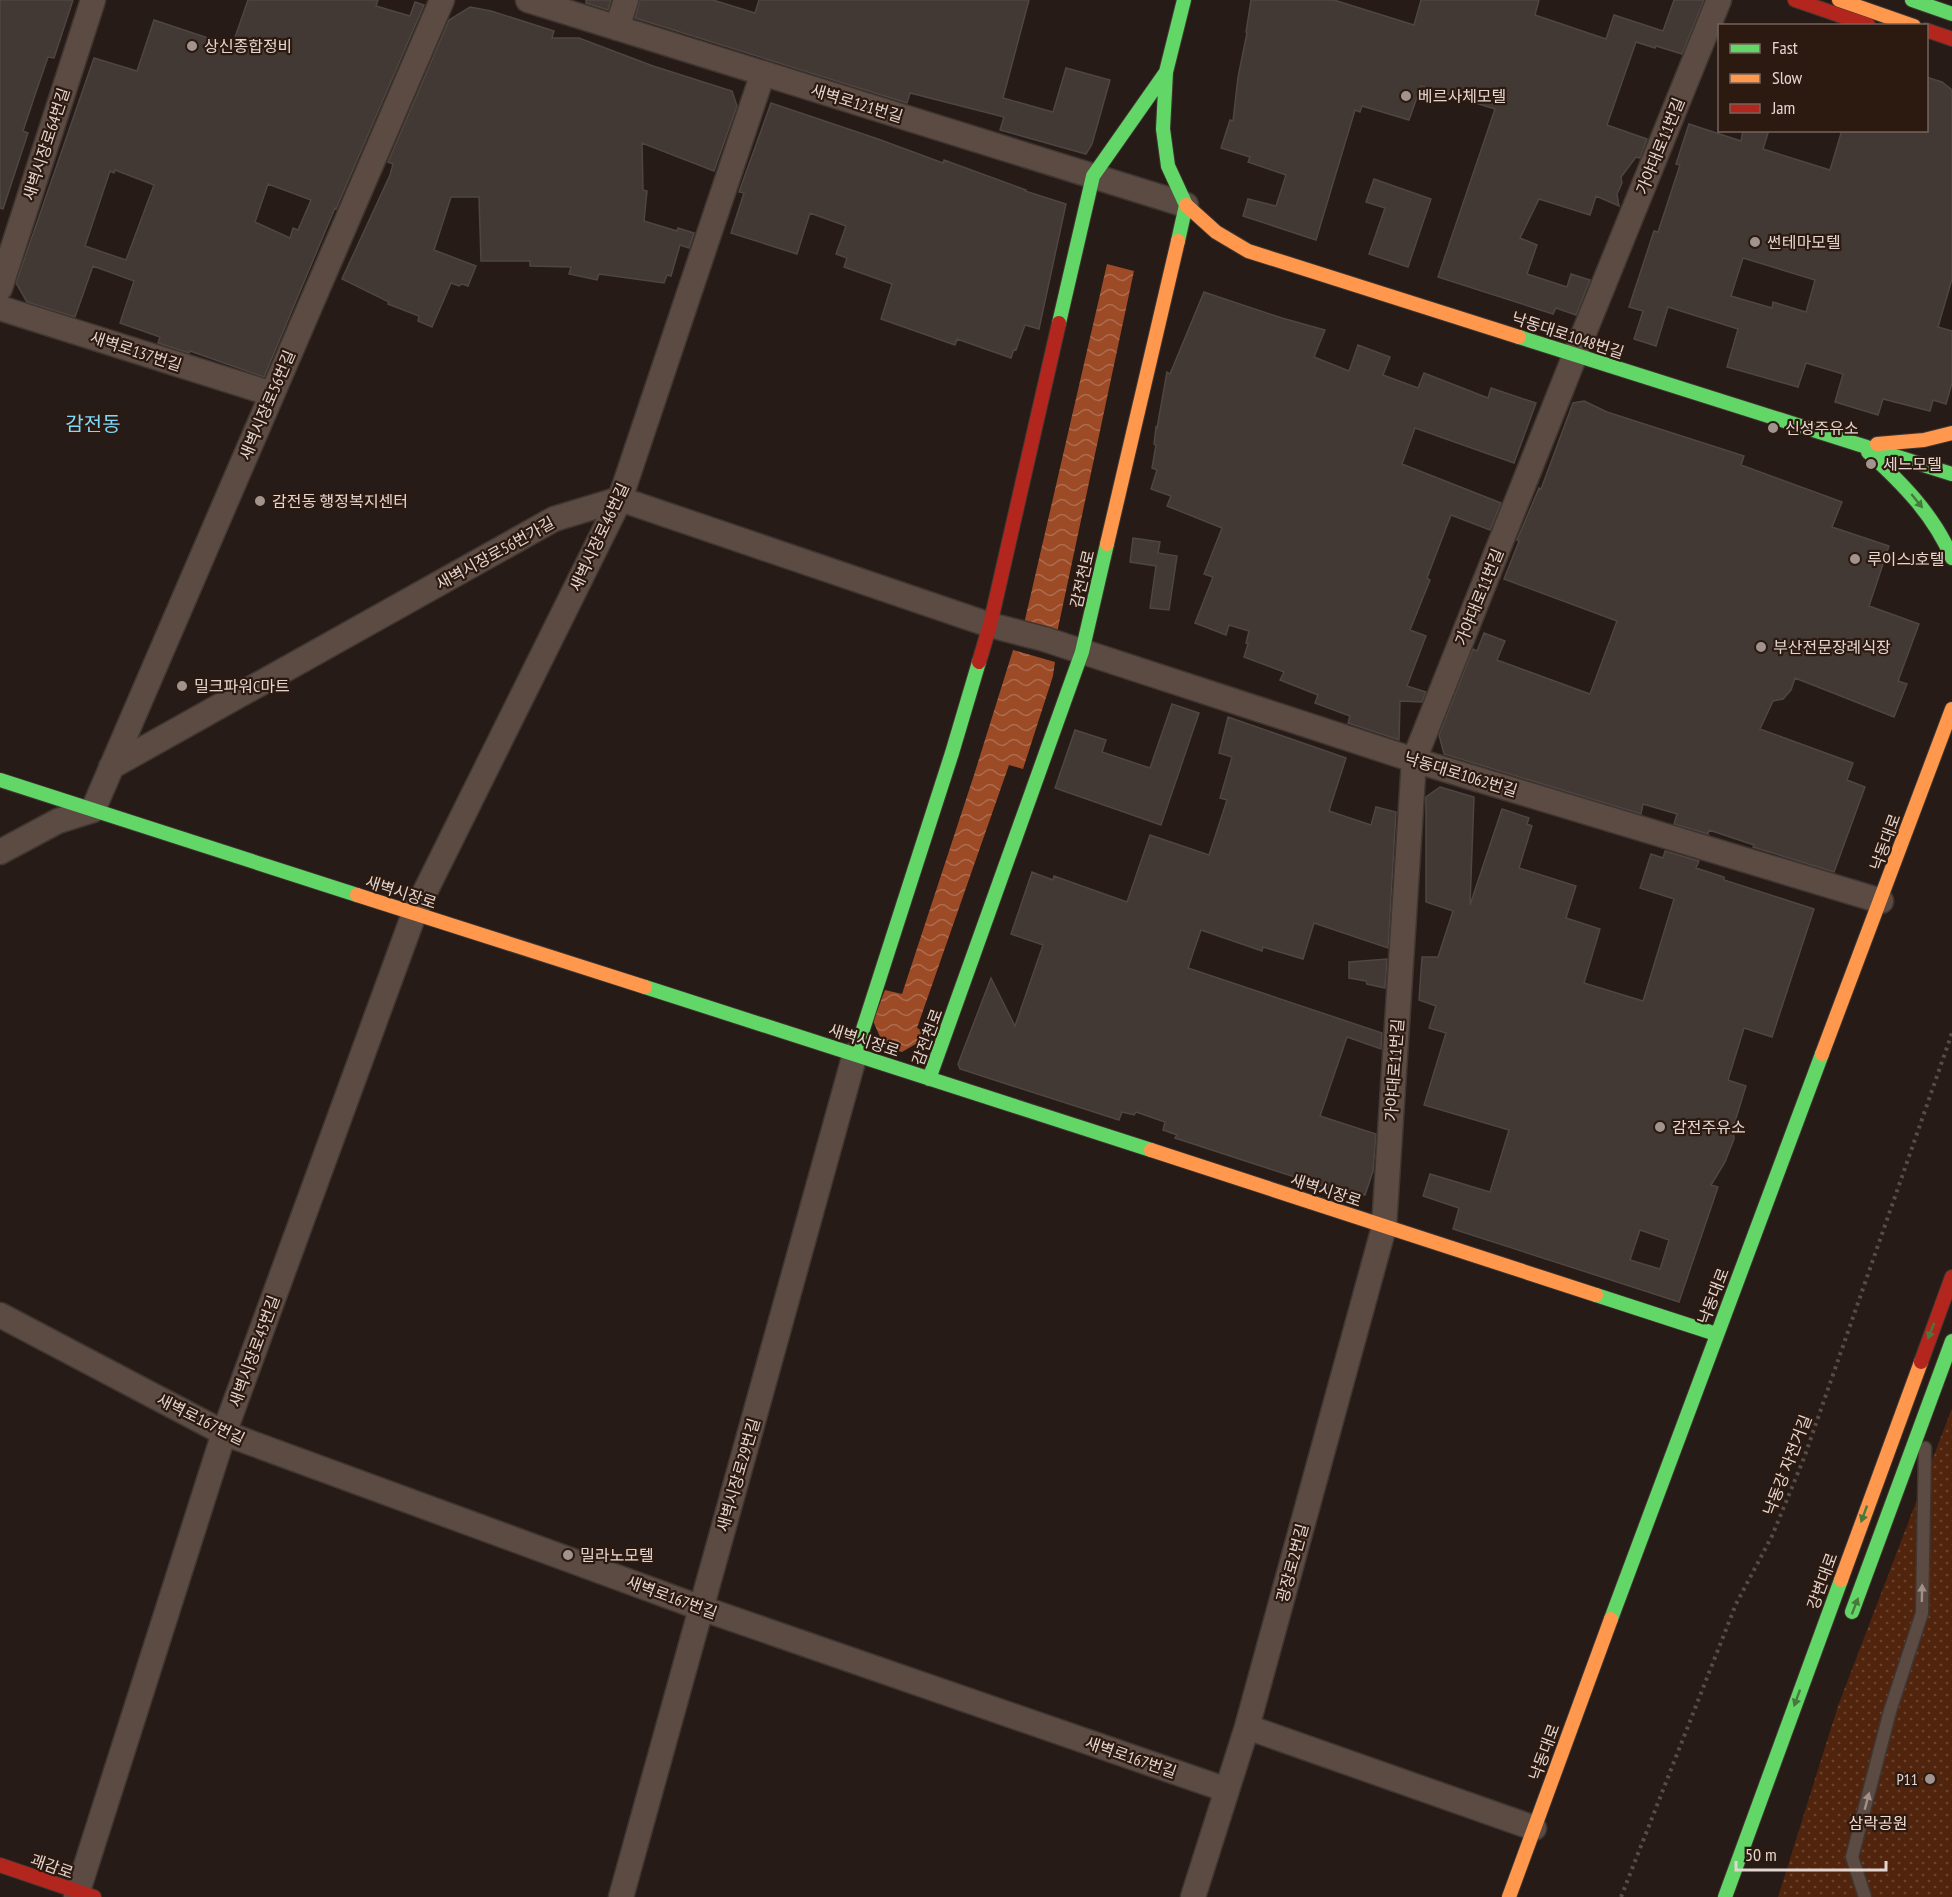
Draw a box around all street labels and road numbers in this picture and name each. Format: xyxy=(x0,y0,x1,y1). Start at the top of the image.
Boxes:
street label: 새벽로121번길 xyxy=(809,80,905,126)
street label: 새벽시장로64번길 xyxy=(18,85,74,203)
street label: 가야대로11번길 xyxy=(1631,95,1689,197)
street label: 낙동대로1048번길 xyxy=(1509,307,1627,363)
street label: 새벽로137번길 xyxy=(88,327,184,375)
street label: 새벽시장로56번길 xyxy=(235,347,299,463)
street label: 새벽시장로46번길 xyxy=(565,480,633,594)
street label: 새벽시장로56번가길 xyxy=(432,512,558,594)
street label: 가야대로11번길 xyxy=(1450,546,1508,648)
street label: 감전천로 xyxy=(1066,548,1098,610)
street label: 낙동대로1062번길 xyxy=(1402,747,1520,801)
street label: 낙동대로 xyxy=(1866,811,1905,873)
street label: 새벽시장로 xyxy=(363,871,439,913)
street label: 감전천로 xyxy=(908,1006,947,1068)
street label: 가야대로11번길 xyxy=(1380,1018,1408,1122)
street label: 새벽시장로 xyxy=(826,1019,902,1061)
street label: 새벽시장로 xyxy=(1288,1169,1364,1211)
street label: 낙동대로 xyxy=(1693,1265,1733,1327)
street label: 새벽시장로45번길 xyxy=(225,1292,283,1410)
street label: 새벽로167번길 xyxy=(154,1389,248,1449)
street label: 낙동강 자전거길 xyxy=(1759,1412,1815,1518)
street label: 새벽시장로29번길 xyxy=(712,1416,764,1534)
street label: 광장로2번길 xyxy=(1272,1521,1312,1605)
street label: 강변대로 xyxy=(1803,1550,1842,1612)
street label: 새벽로167번길 xyxy=(624,1571,720,1623)
street label: 낙동대로 xyxy=(1525,1721,1564,1783)
street label: 새벽로167번길 xyxy=(1083,1732,1179,1782)
street label: 괘감로 xyxy=(28,1849,76,1883)

